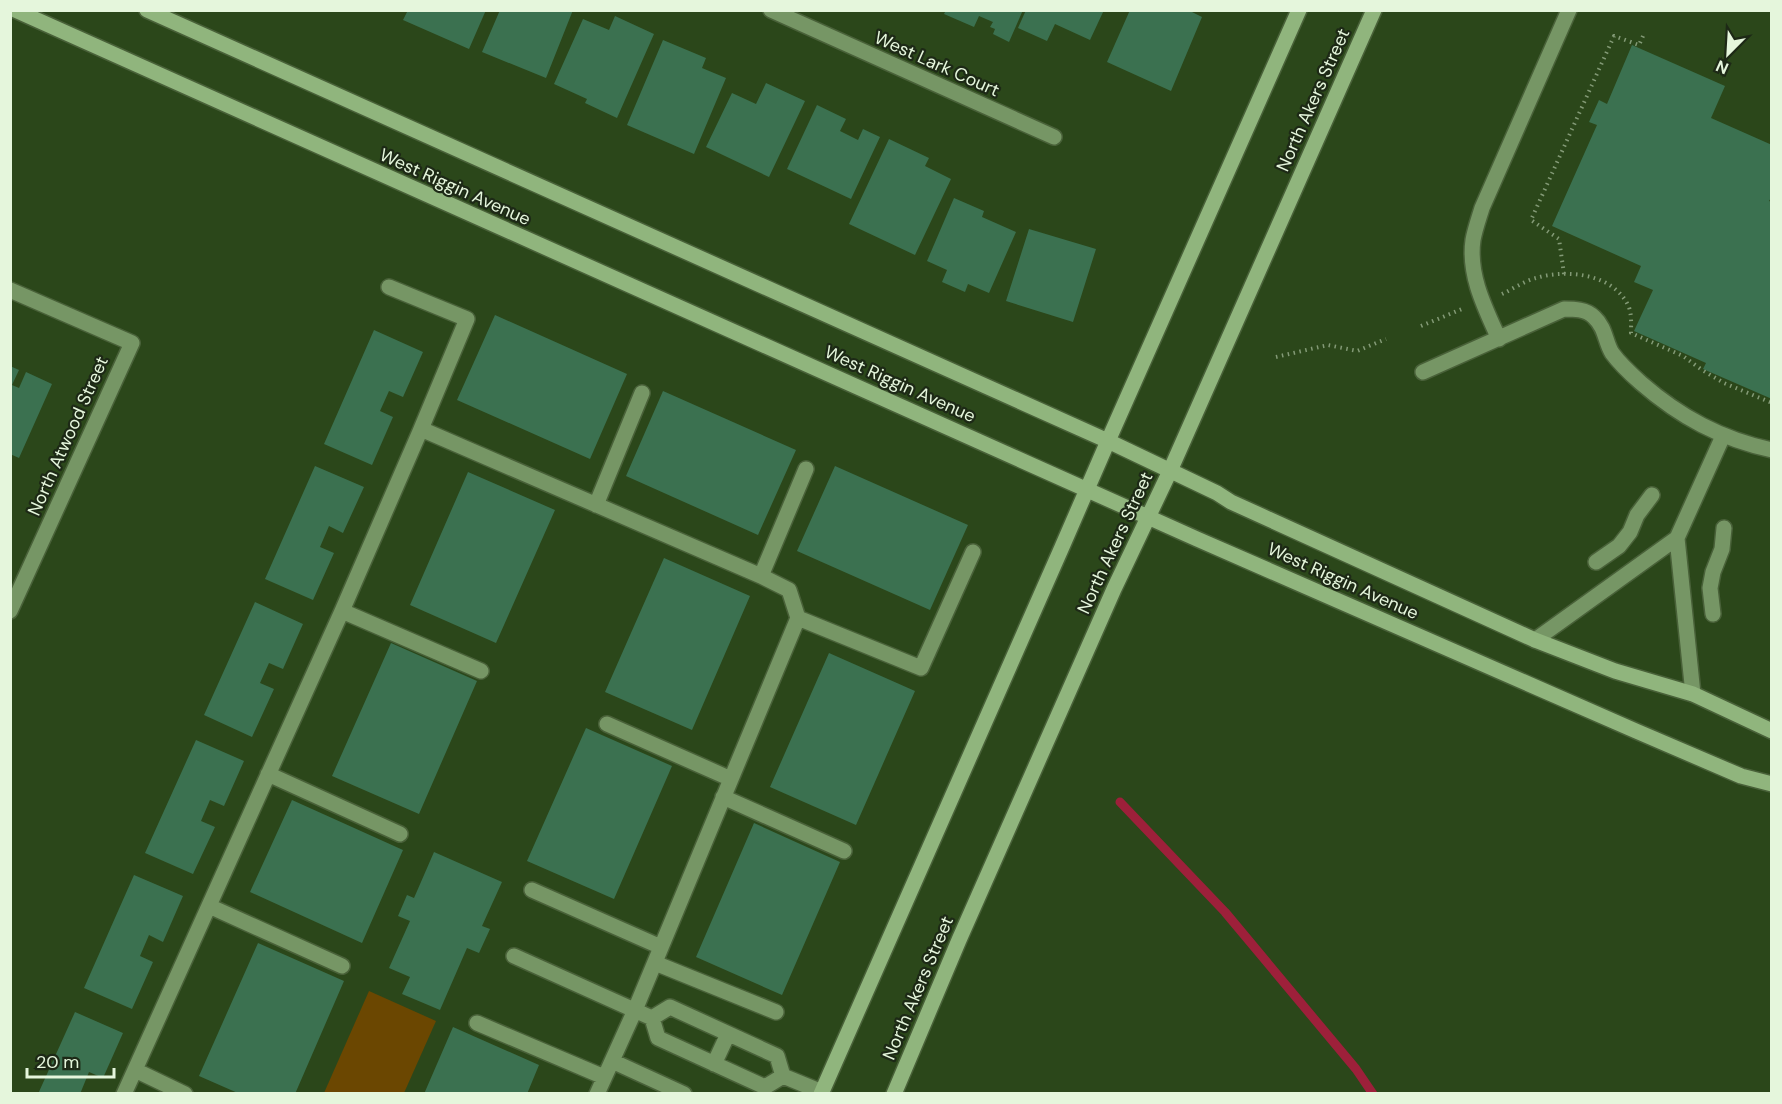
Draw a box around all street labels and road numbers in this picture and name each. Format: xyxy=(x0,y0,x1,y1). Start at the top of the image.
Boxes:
street label: North Akers Street xyxy=(1271,25,1355,175)
street label: West Lark Court xyxy=(871,26,1003,102)
street label: West Riggin Avenue xyxy=(376,143,534,231)
street label: West Riggin Avenue xyxy=(821,340,979,428)
street label: North Atwood Street xyxy=(22,353,114,519)
street label: North Akers Street xyxy=(1072,468,1158,618)
street label: West Riggin Avenue xyxy=(1264,537,1422,625)
street label: North Akers Street xyxy=(877,912,959,1064)

